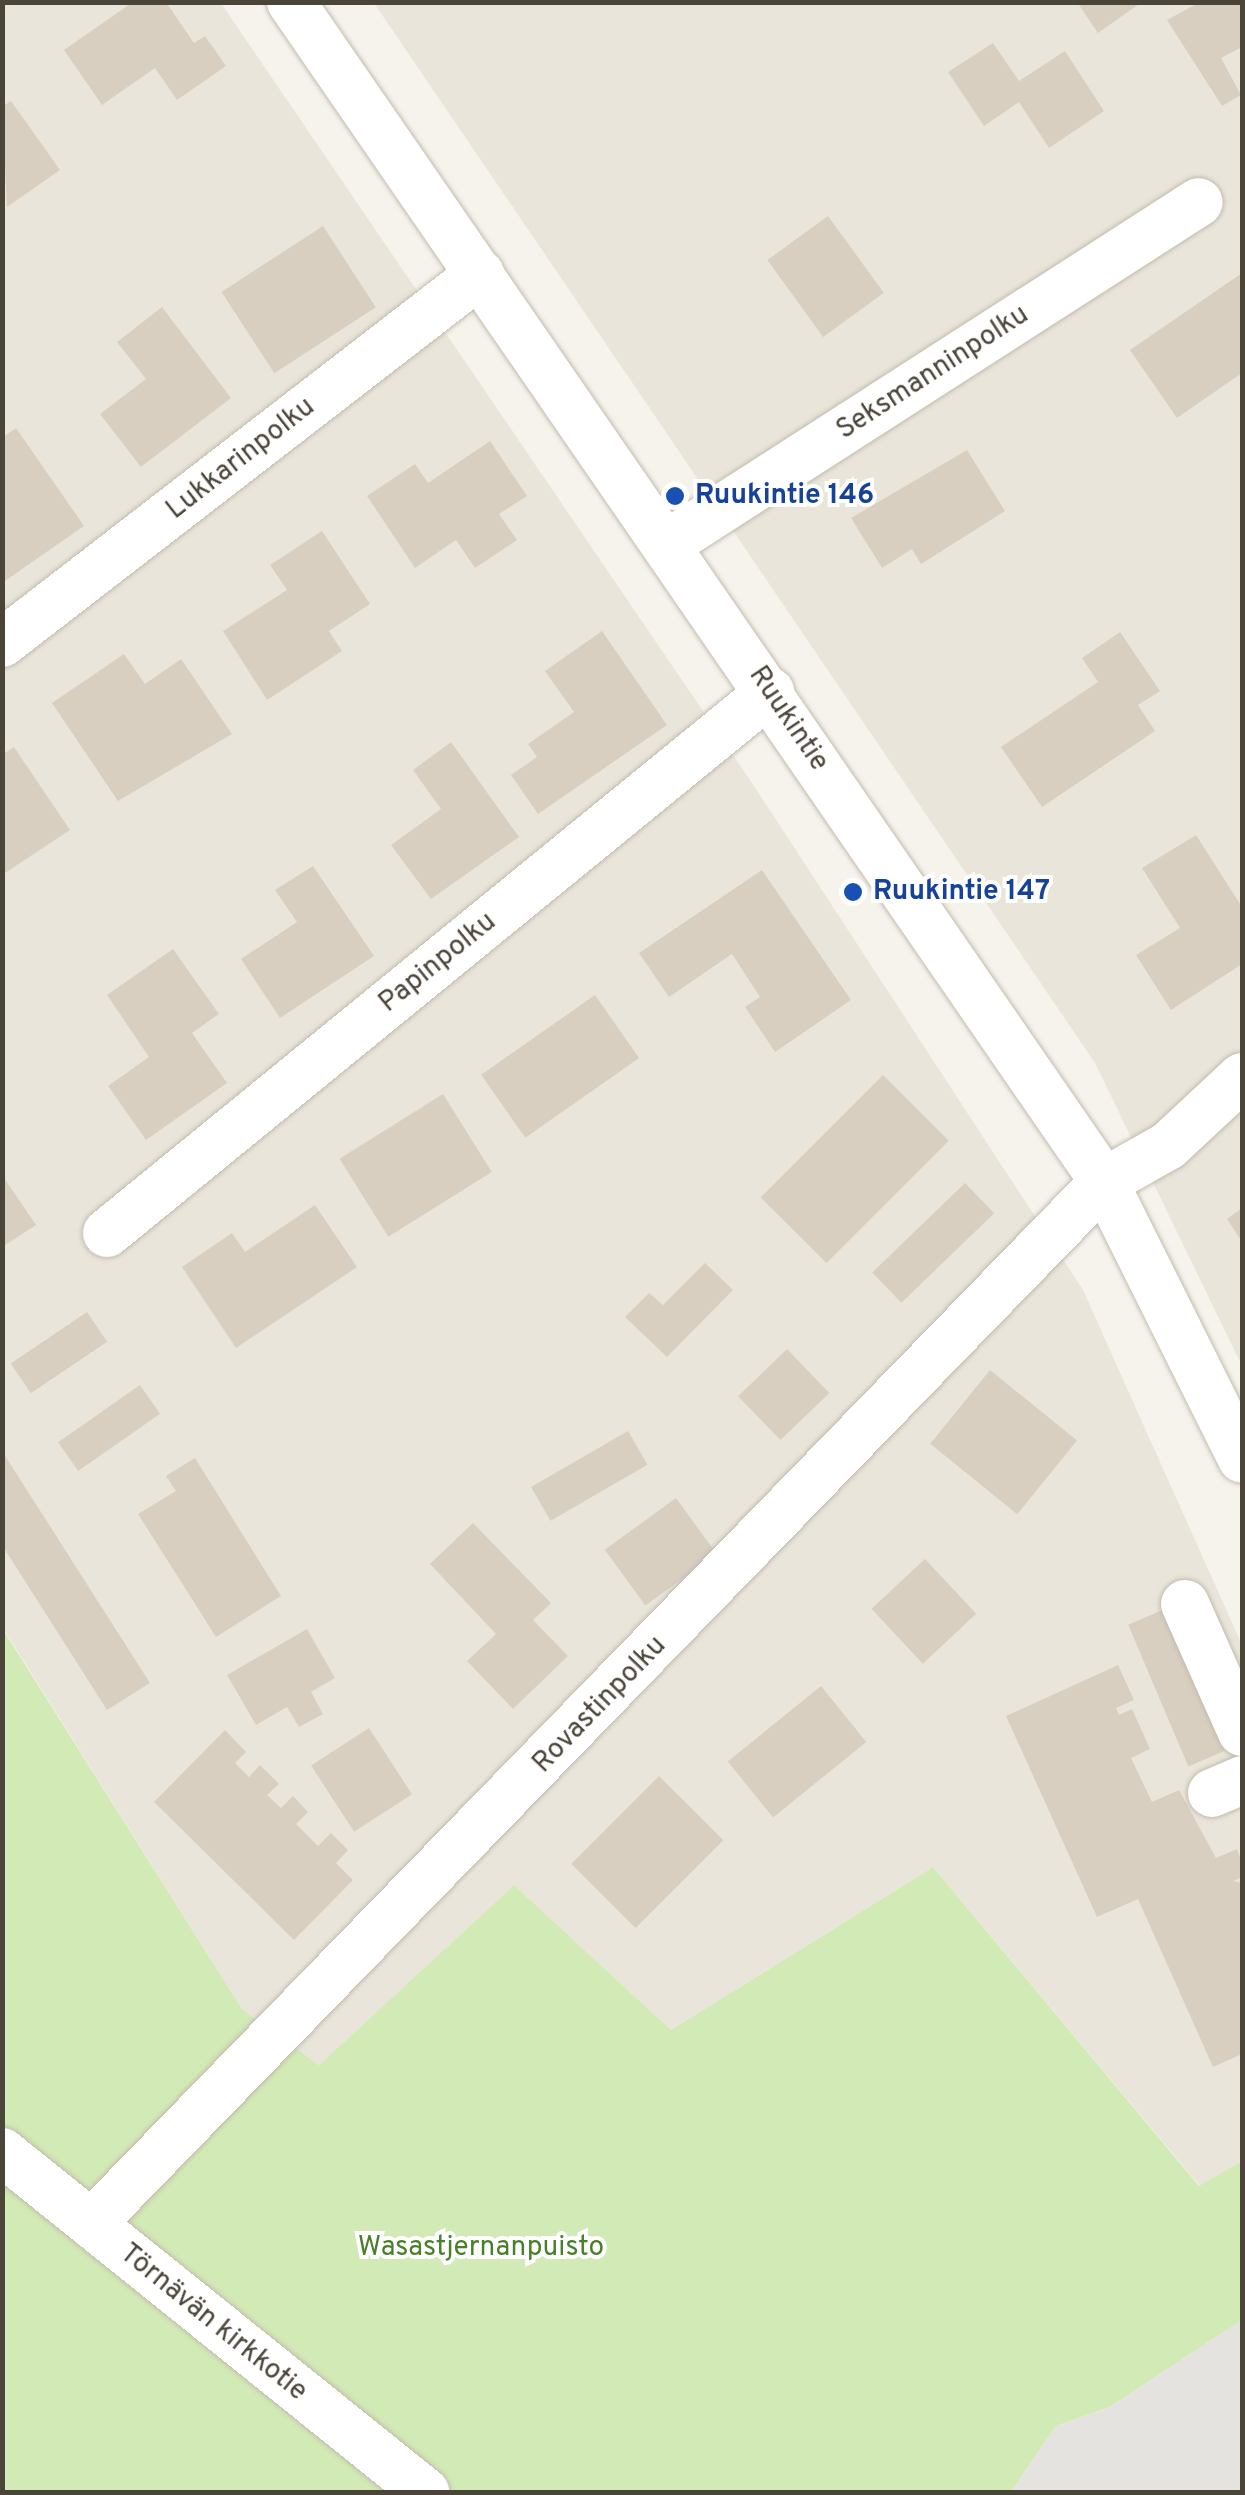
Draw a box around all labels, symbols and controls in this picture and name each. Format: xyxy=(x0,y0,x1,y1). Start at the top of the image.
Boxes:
street label: Seksmanninpolku xyxy=(831,298,1035,448)
street label: Lukkarinpolku xyxy=(160,391,322,527)
place label: Ruukintie 146 xyxy=(695,479,874,513)
marker: Ruukintie 146 xyxy=(664,485,686,507)
street label: Ruukintie xyxy=(741,660,835,778)
place label: Ruukintie 147 xyxy=(873,875,1050,909)
marker: Ruukintie 147 xyxy=(842,881,864,903)
street label: Papinpolku xyxy=(373,906,503,1020)
street label: Rovastinpolku xyxy=(526,1630,674,1780)
park label: Wasastjernanpuisto xyxy=(358,2231,604,2265)
street label: Törnävän kirkkotie xyxy=(113,2237,313,2409)

